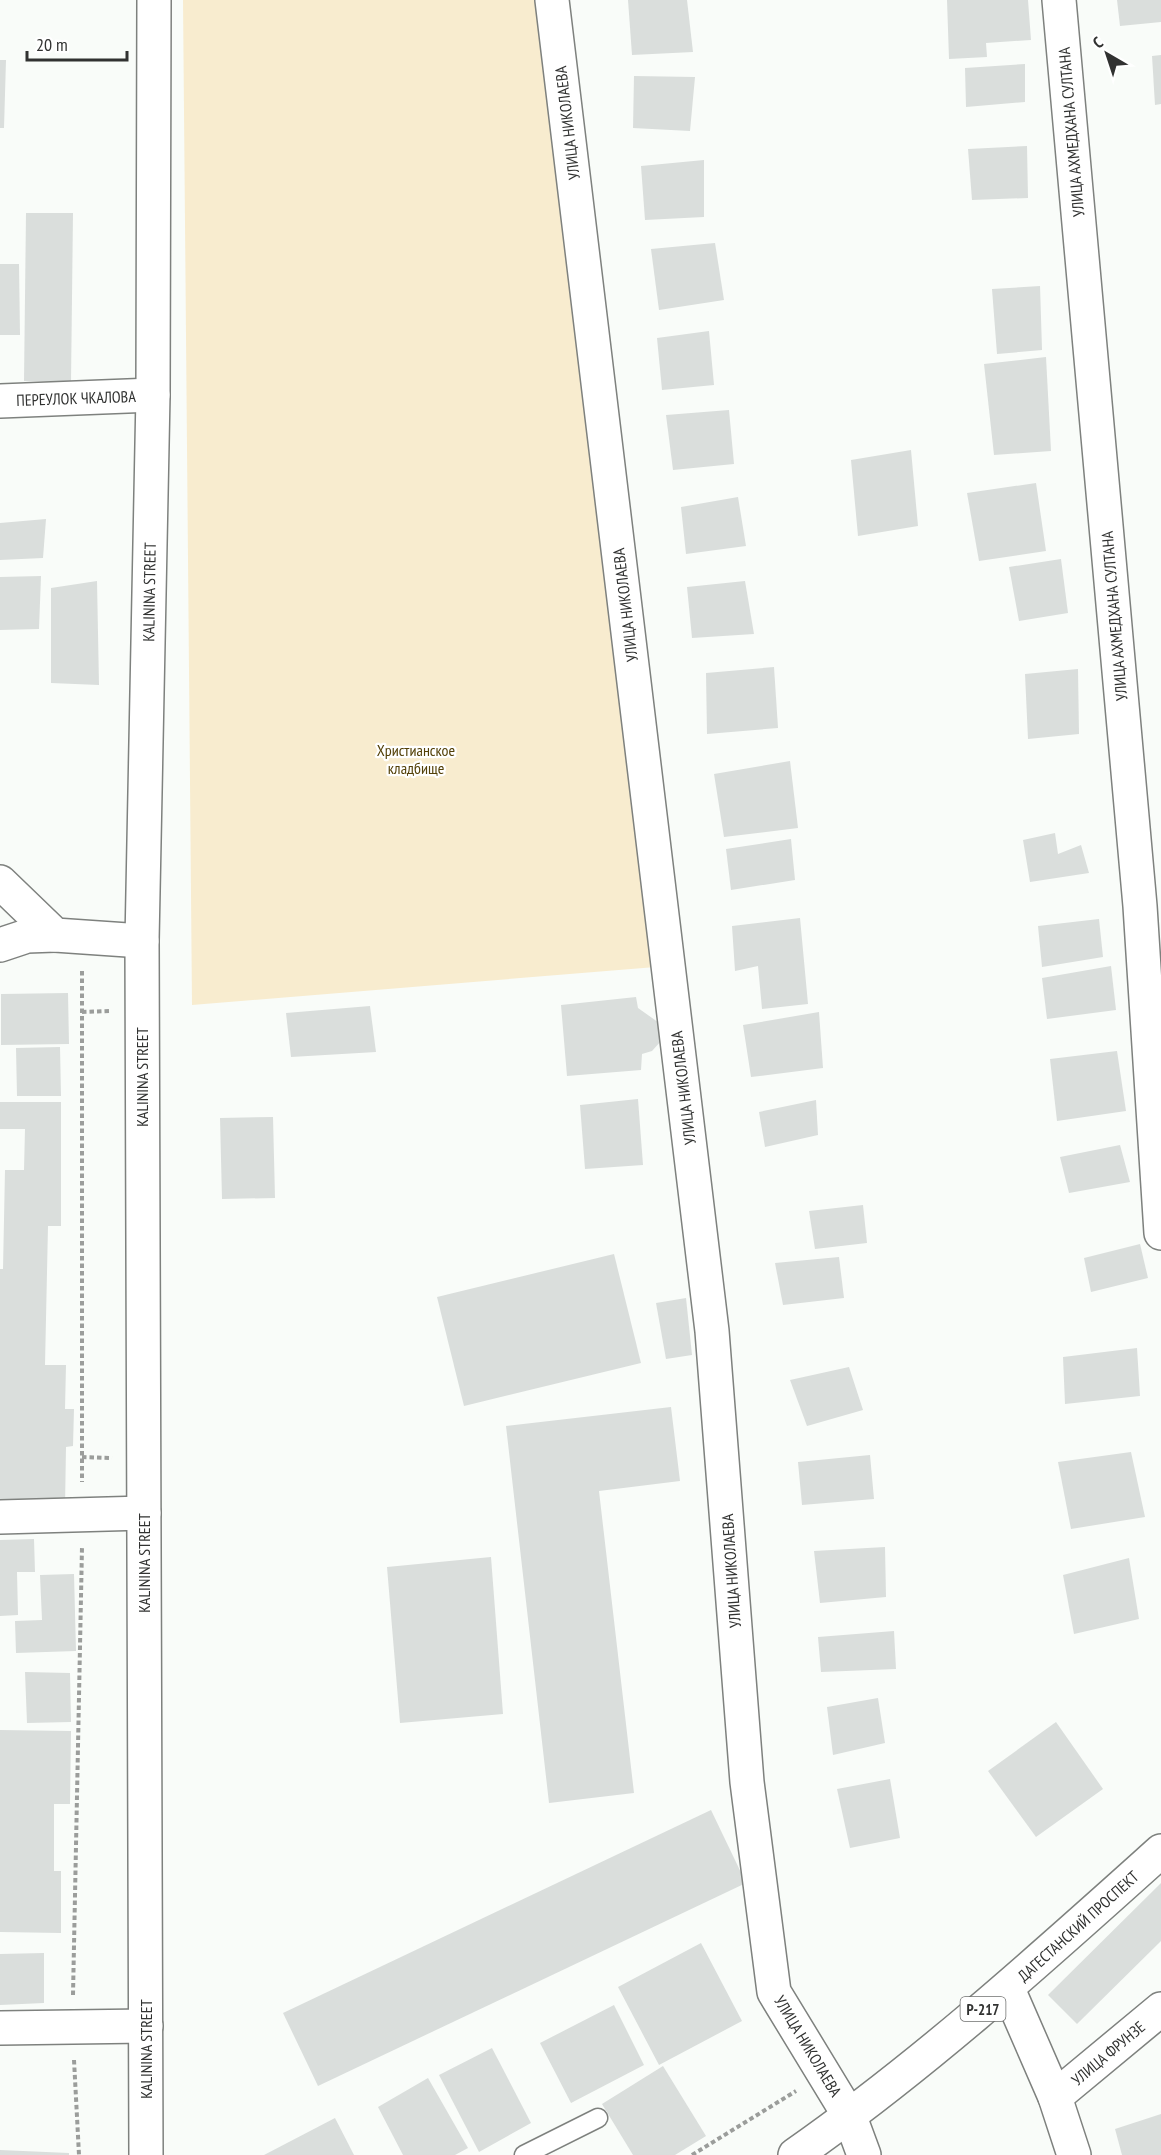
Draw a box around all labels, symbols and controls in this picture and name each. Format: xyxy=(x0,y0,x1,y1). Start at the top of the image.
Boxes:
scale bar xyxy=(27,24,128,62)
north arrow xyxy=(1077,24,1137,84)
text: С xyxy=(1088,32,1107,52)
text: 20 m xyxy=(36,33,68,56)
street label: УЛИЦА АХМЕДХАНА СУЛТАНА xyxy=(1054,46,1088,218)
street label: УЛИЦА НИКОЛАЕВА xyxy=(550,65,584,181)
street label: ПЕРЕУЛОК ЧКАЛОВА xyxy=(16,386,137,410)
street label: УЛИЦА АХМЕДХАНА СУЛТАНА xyxy=(1097,530,1131,702)
street label: KALININA STREET xyxy=(138,542,160,642)
street label: УЛИЦА НИКОЛАЕВА xyxy=(608,547,642,663)
park label: Христианское кладбище xyxy=(377,740,455,778)
street label: KALININA STREET xyxy=(132,1027,152,1127)
street label: УЛИЦА НИКОЛАЕВА xyxy=(666,1030,700,1146)
street label: KALININA STREET xyxy=(134,1513,154,1613)
street label: УЛИЦА НИКОЛАЕВА xyxy=(717,1513,745,1629)
street label: ДАГЕСТАНСКИЙ ПРОСПЕКТ xyxy=(1013,1866,1143,1986)
street label: УЛИЦА НИКОЛАЕВА xyxy=(770,1992,846,2100)
road number: Р-217 xyxy=(960,1997,1006,2021)
street label: KALININA STREET xyxy=(136,1999,156,2099)
street label: УЛИЦА ФРУНЗЕ xyxy=(1067,2016,1149,2089)

